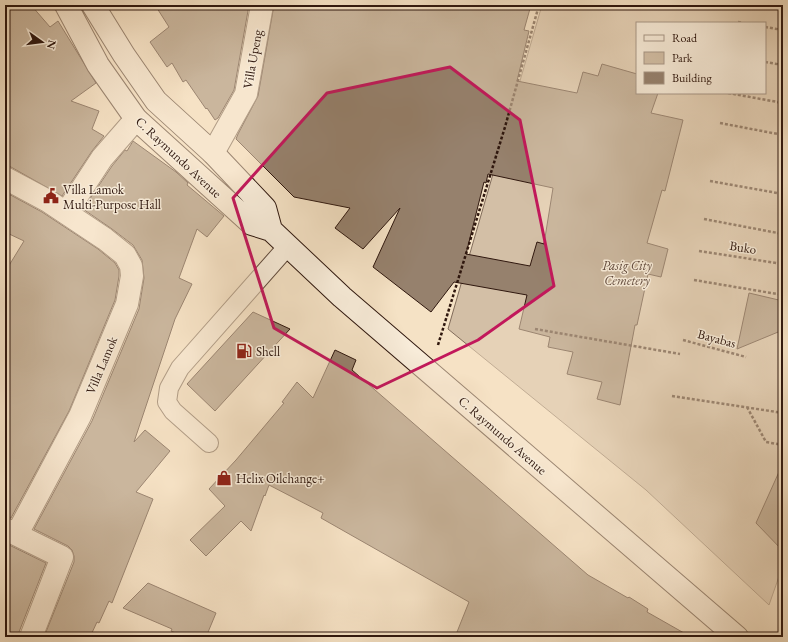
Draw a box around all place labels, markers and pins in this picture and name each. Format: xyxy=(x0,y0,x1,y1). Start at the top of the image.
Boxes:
place label: Villa Lamok Multi-Purpose Hall xyxy=(63,181,161,213)
public building icon: Villa Lamok Multi-Purpose Hall xyxy=(42,187,60,205)
fuel station icon: Shell xyxy=(235,342,253,360)
place label: Shell xyxy=(256,343,280,360)
shop icon: Helix Oilchange+ xyxy=(215,469,233,487)
place label: Helix Oilchange+ xyxy=(236,470,325,487)

